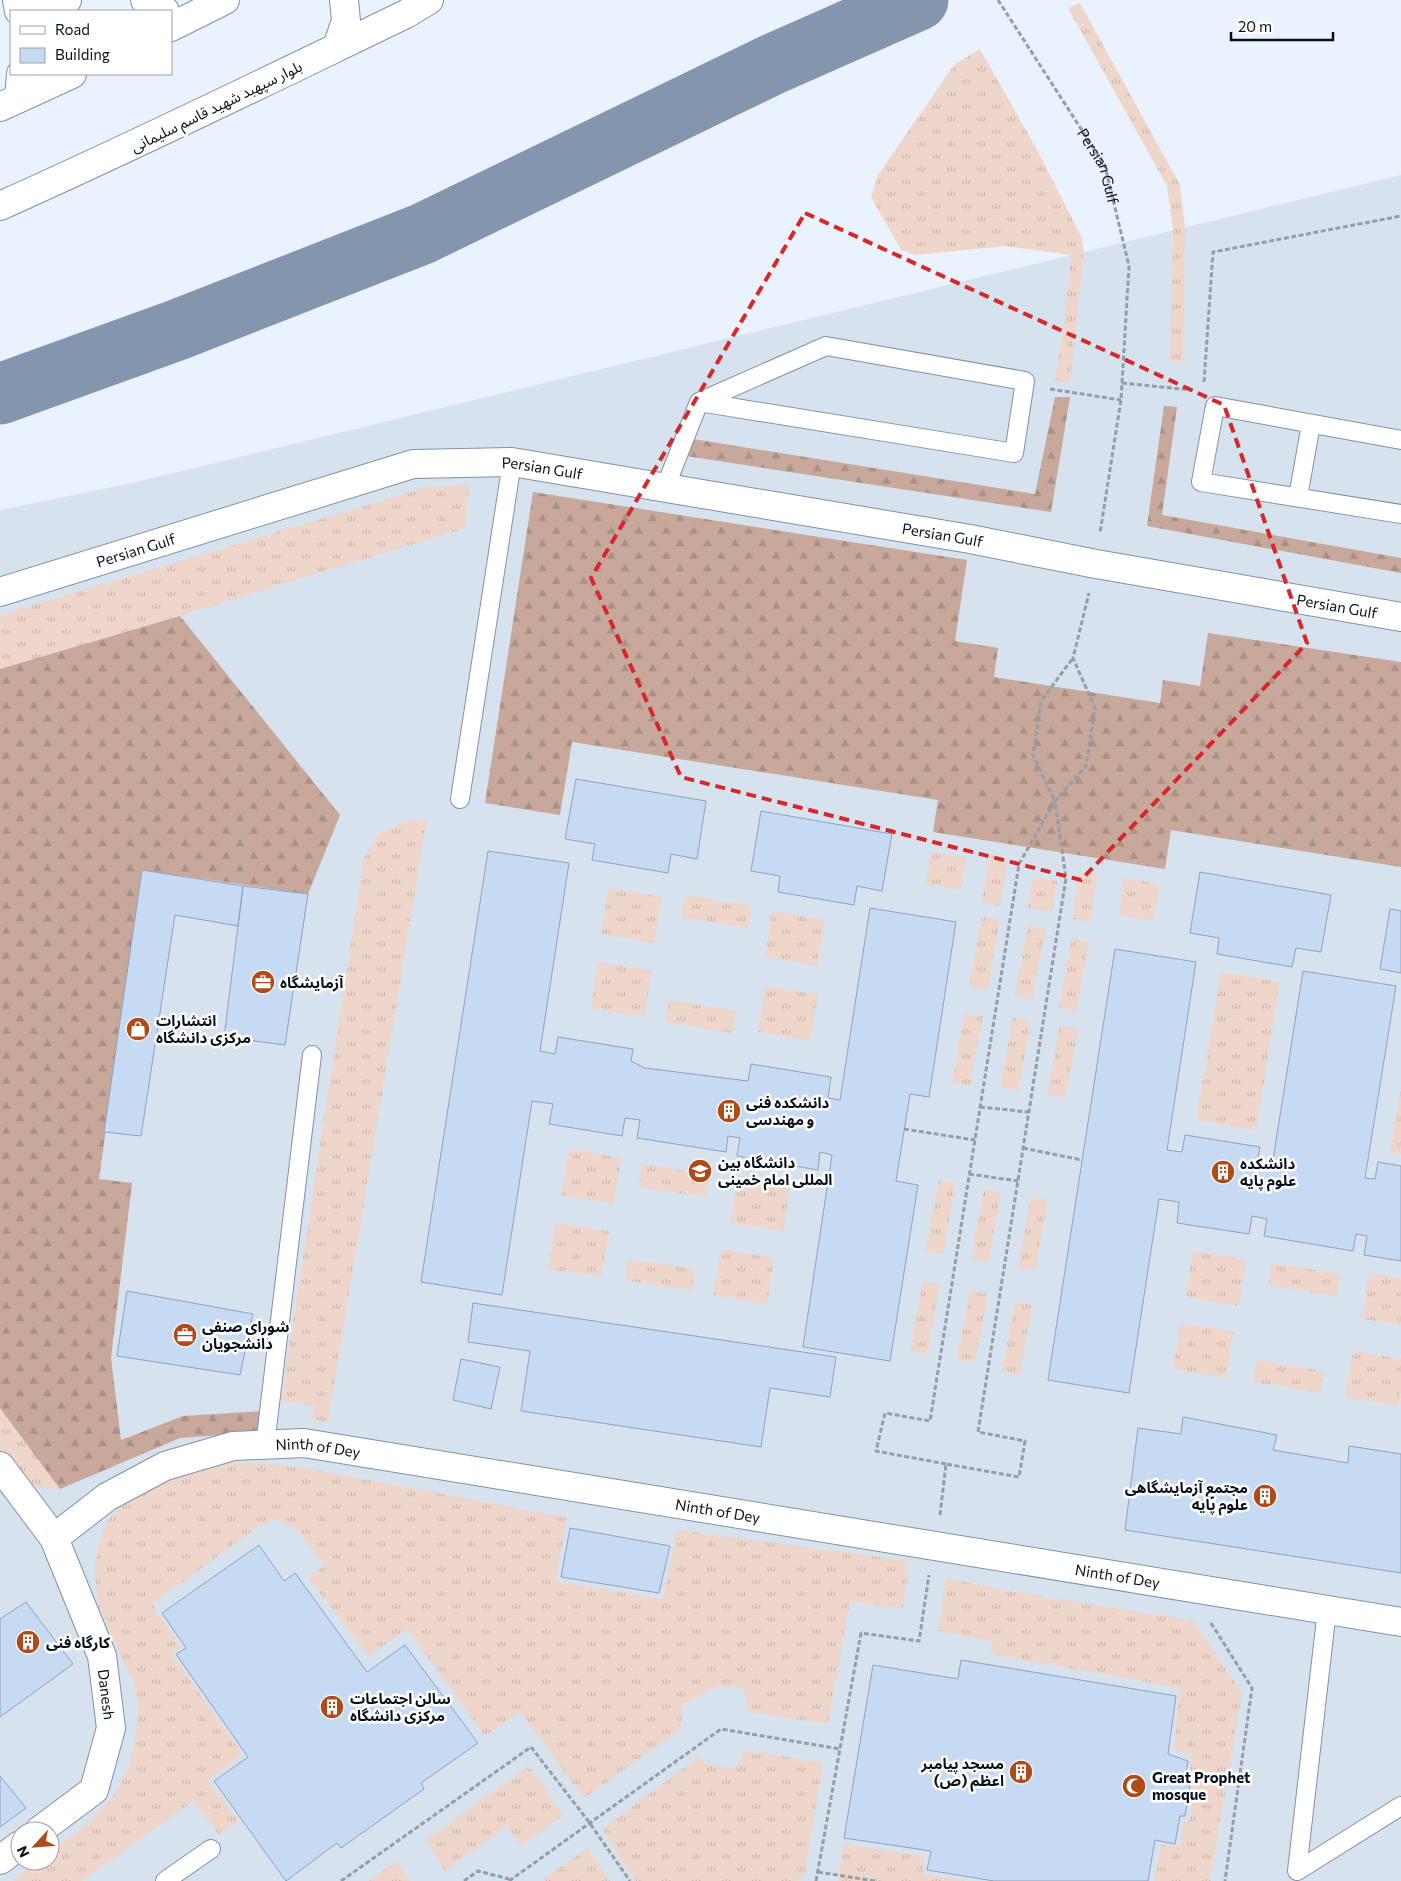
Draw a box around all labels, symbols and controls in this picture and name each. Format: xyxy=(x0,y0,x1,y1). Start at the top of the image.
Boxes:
legend xyxy=(10,10,172,75)
scale bar xyxy=(1231,10,1334,42)
text: 20 m xyxy=(1238,17,1272,35)
text: Road xyxy=(55,20,90,38)
text: Building xyxy=(55,45,110,63)
street label: بلوار سپهبد شهید قاسم سلیمانی xyxy=(127,57,306,158)
street label: Persian Gulf xyxy=(1074,125,1123,206)
street label: Persian Gulf xyxy=(501,453,584,483)
street label: Persian Gulf xyxy=(901,519,985,550)
street label: Persian Gulf xyxy=(94,529,178,571)
street label: Persian Gulf xyxy=(1295,590,1379,622)
office icon: آزمایشگاه xyxy=(250,969,276,995)
place label: آزمایشگاه xyxy=(280,973,344,992)
place label: انتشارات مرکزی دانشگاه xyxy=(156,1011,251,1047)
shop icon: انتشارات مرکزی دانشگاه xyxy=(125,1016,151,1042)
place label: دانشکده فنی و مهندسی xyxy=(746,1093,830,1129)
building icon: دانشکده فنی و مهندسی xyxy=(716,1098,742,1124)
place label: دانشگاه بین المللی امام خمینی xyxy=(718,1153,832,1191)
place label: دانشکده علوم پایه xyxy=(1240,1154,1296,1192)
school or university icon: دانشگاه بین المللی امام خمینی xyxy=(687,1158,713,1184)
building icon: دانشکده علوم پایه xyxy=(1210,1159,1236,1185)
place label: شورای صنفی دانشجویان xyxy=(202,1317,289,1353)
office icon: شورای صنفی دانشجویان xyxy=(172,1322,198,1348)
street label: Ninth of Dey xyxy=(275,1434,362,1461)
place label: مجتمع آزمایشگاهی علوم پایه xyxy=(1125,1478,1248,1516)
building icon: مجتمع آزمایشگاهی علوم پایه xyxy=(1252,1483,1278,1509)
street label: Ninth of Dey xyxy=(674,1495,762,1526)
street label: Ninth of Dey xyxy=(1074,1560,1161,1592)
building icon: کارگاه فنی xyxy=(15,1629,41,1655)
place label: کارگاه فنی xyxy=(46,1633,110,1652)
street label: Danesh xyxy=(95,1668,119,1721)
place label: سالن اجتماعات مرکزی دانشگاه xyxy=(350,1689,451,1725)
building icon: سالن اجتماعات مرکزی دانشگاه xyxy=(319,1694,345,1720)
place label: مسجد پیامبر اعظم (ص) xyxy=(920,1754,1004,1792)
building icon: مسجد پیامبر اعظم (ص) xyxy=(1008,1759,1034,1785)
place label: Great Prophet mosque xyxy=(1152,1768,1250,1803)
mosque icon: Great Prophet mosque xyxy=(1121,1773,1147,1799)
north arrow xyxy=(10,1821,60,1871)
text: N xyxy=(13,1843,33,1860)

